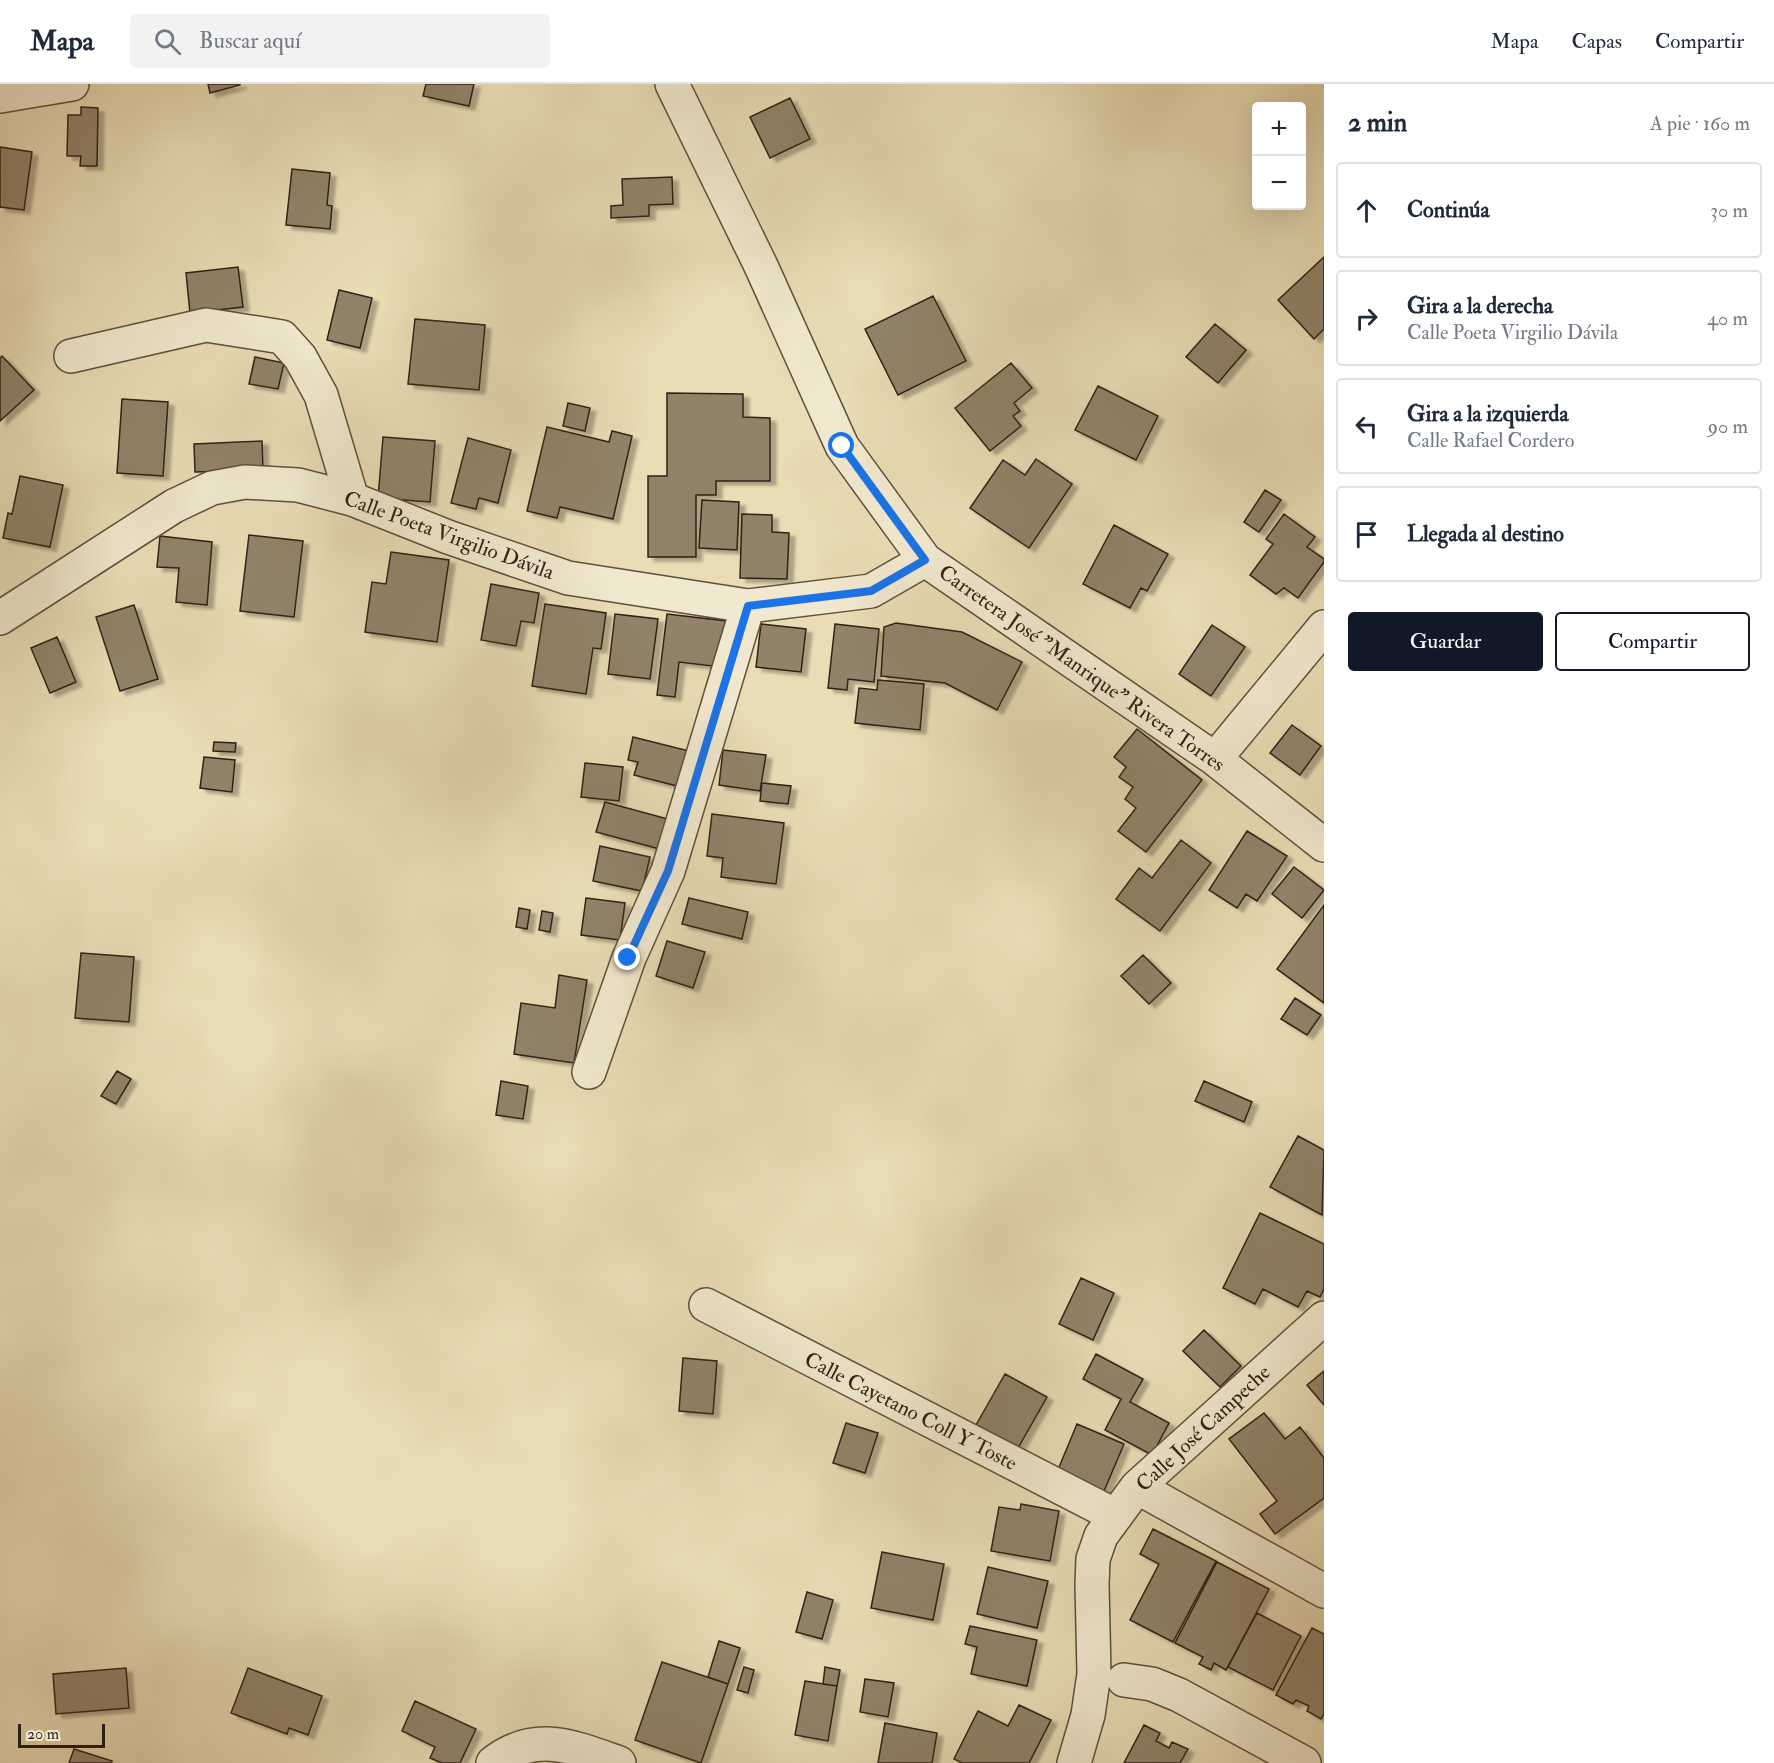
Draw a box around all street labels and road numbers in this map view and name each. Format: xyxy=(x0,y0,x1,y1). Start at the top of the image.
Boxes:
street label: Calle Poeta Virgilio Dávila xyxy=(340,485,558,586)
street label: Carretera José "Manrique" Rivera Torres xyxy=(933,559,1230,778)
street label: Calle Cayetano Coll Y Toste xyxy=(800,1346,1022,1477)
street label: Calle José Campeche xyxy=(1130,1359,1276,1498)

